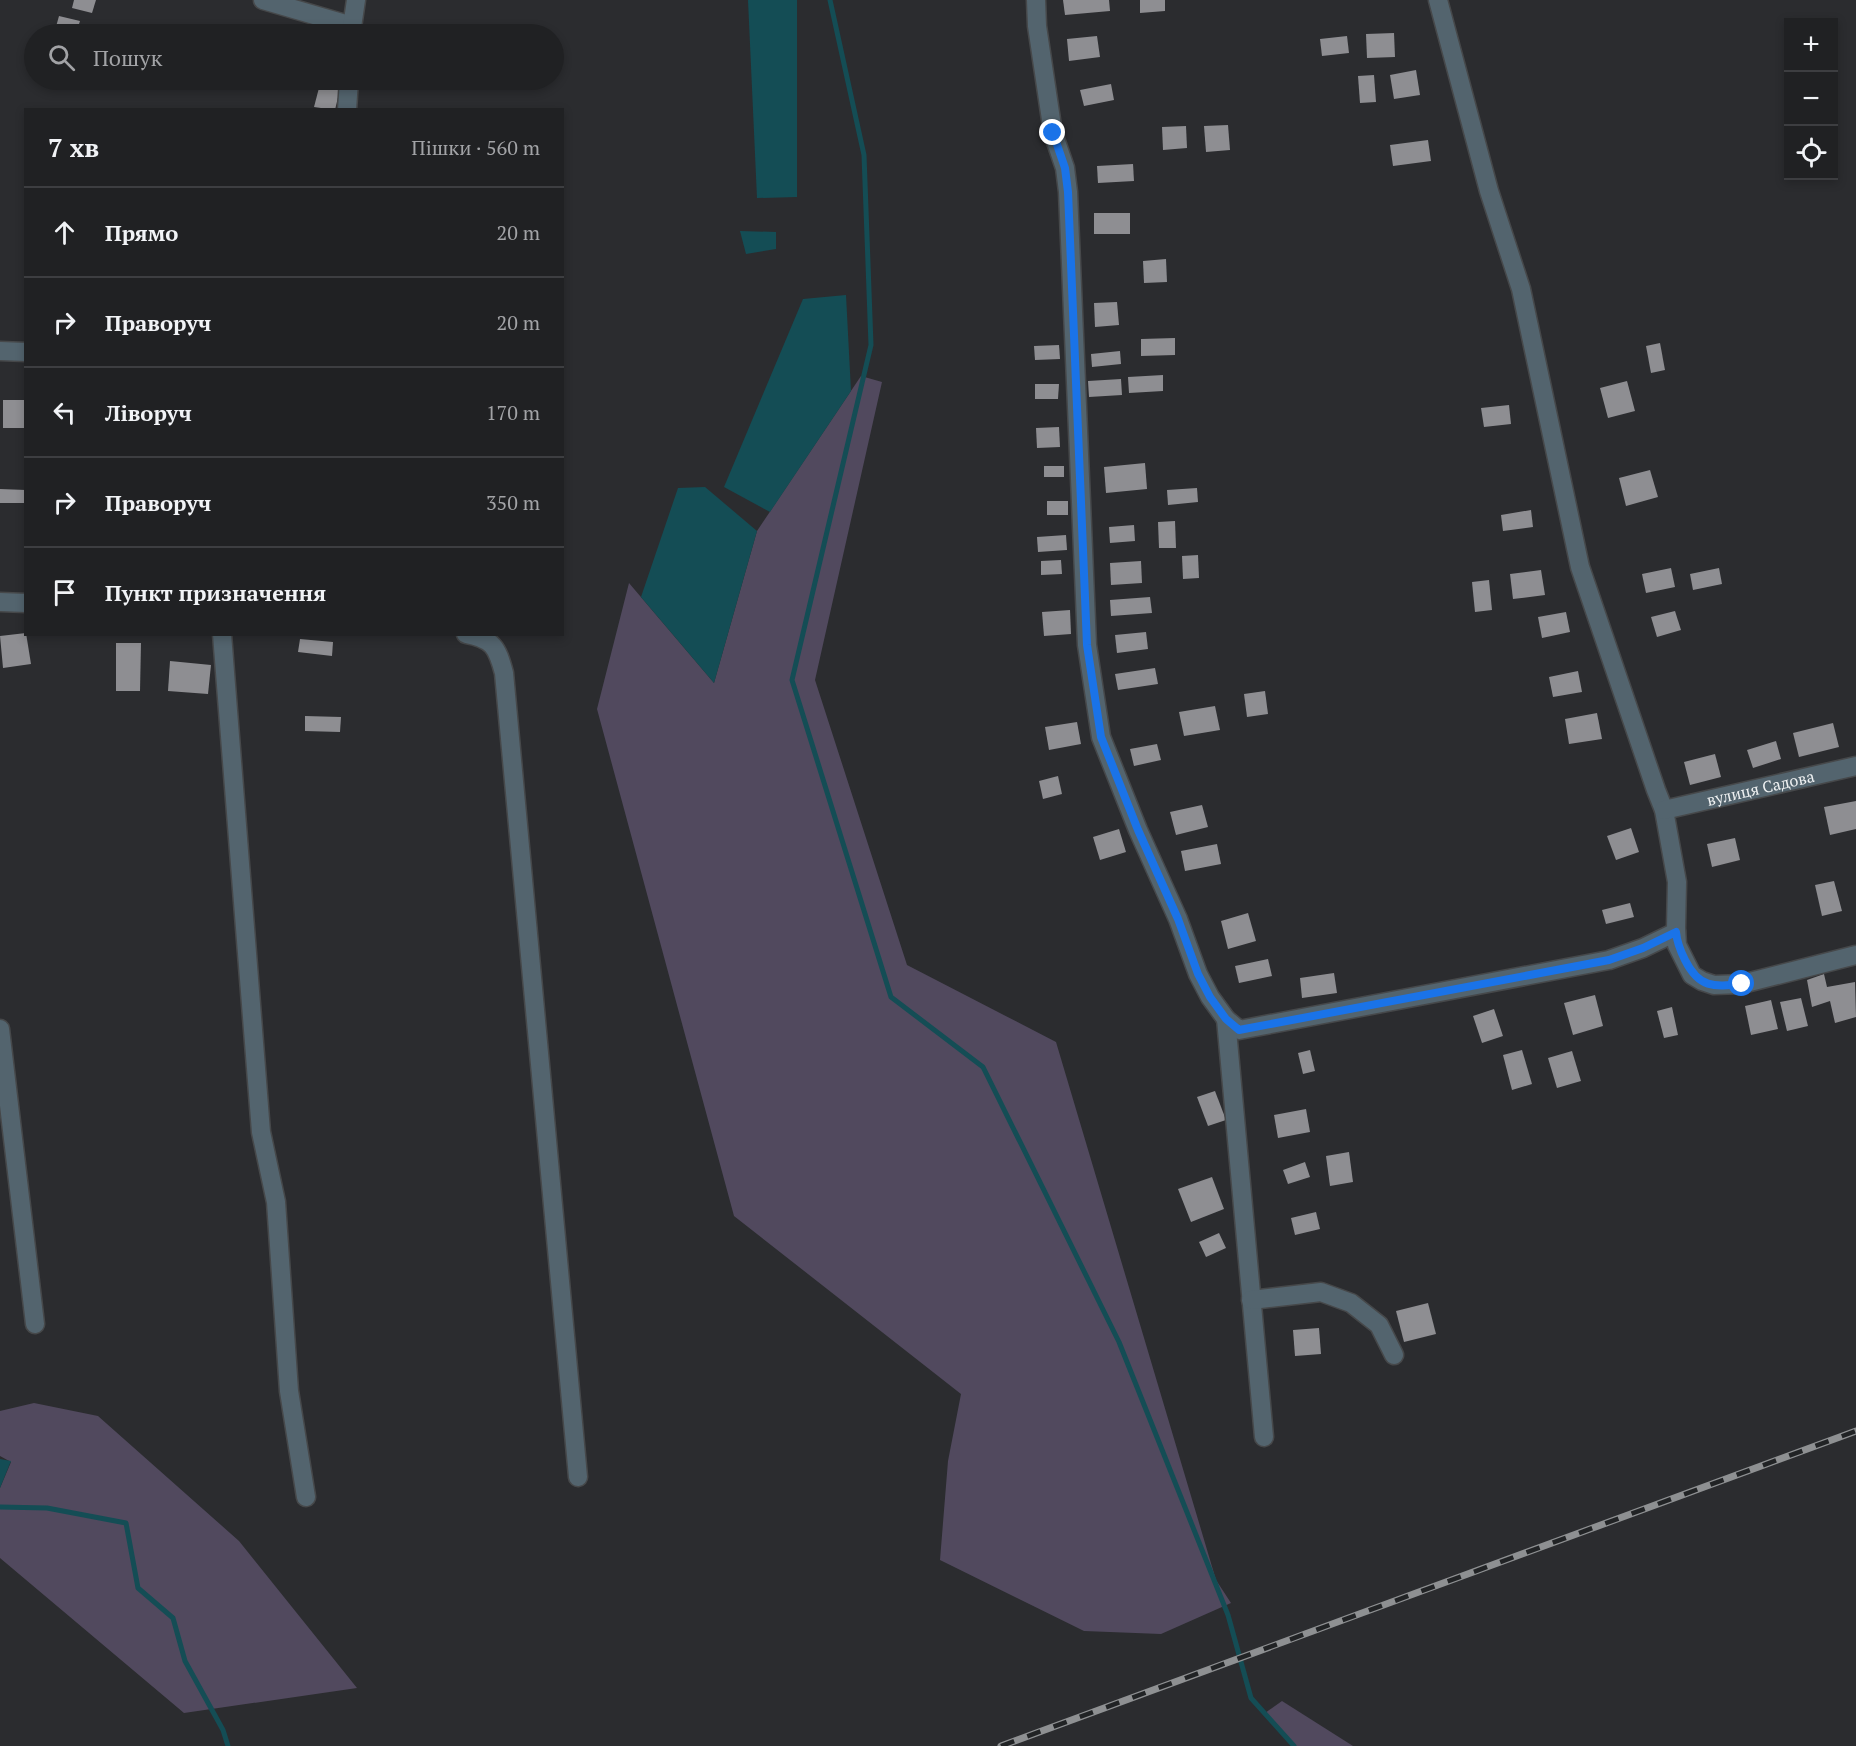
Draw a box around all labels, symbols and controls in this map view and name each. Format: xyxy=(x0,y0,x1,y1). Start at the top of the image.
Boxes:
map controls xyxy=(1784,18,1838,180)
button: + xyxy=(1784,18,1838,72)
search box xyxy=(24,24,564,90)
icon: search xyxy=(45,41,78,74)
text: Пошук xyxy=(93,43,162,72)
button: − xyxy=(1784,72,1838,126)
route end xyxy=(1039,119,1065,145)
button: locate xyxy=(1784,126,1838,180)
text: 7 хв xyxy=(48,130,99,164)
text: Пішки · 560 m xyxy=(411,134,540,161)
icon: ahead xyxy=(48,216,81,249)
text: Прямо xyxy=(105,218,178,247)
text: 20 m xyxy=(497,219,540,246)
icon: right xyxy=(48,306,81,339)
text: Праворуч xyxy=(105,308,211,337)
text: 20 m xyxy=(497,309,540,336)
icon: left xyxy=(48,396,81,429)
text: Ліворуч xyxy=(105,398,192,427)
text: 170 m xyxy=(486,399,540,426)
icon: right xyxy=(48,486,81,519)
text: Праворуч xyxy=(105,488,211,517)
text: 350 m xyxy=(486,489,540,516)
icon: arrive xyxy=(48,576,81,609)
text: Пункт призначення xyxy=(105,578,326,607)
street label: вулиця Садова xyxy=(1704,765,1816,811)
route start xyxy=(1728,970,1754,996)

